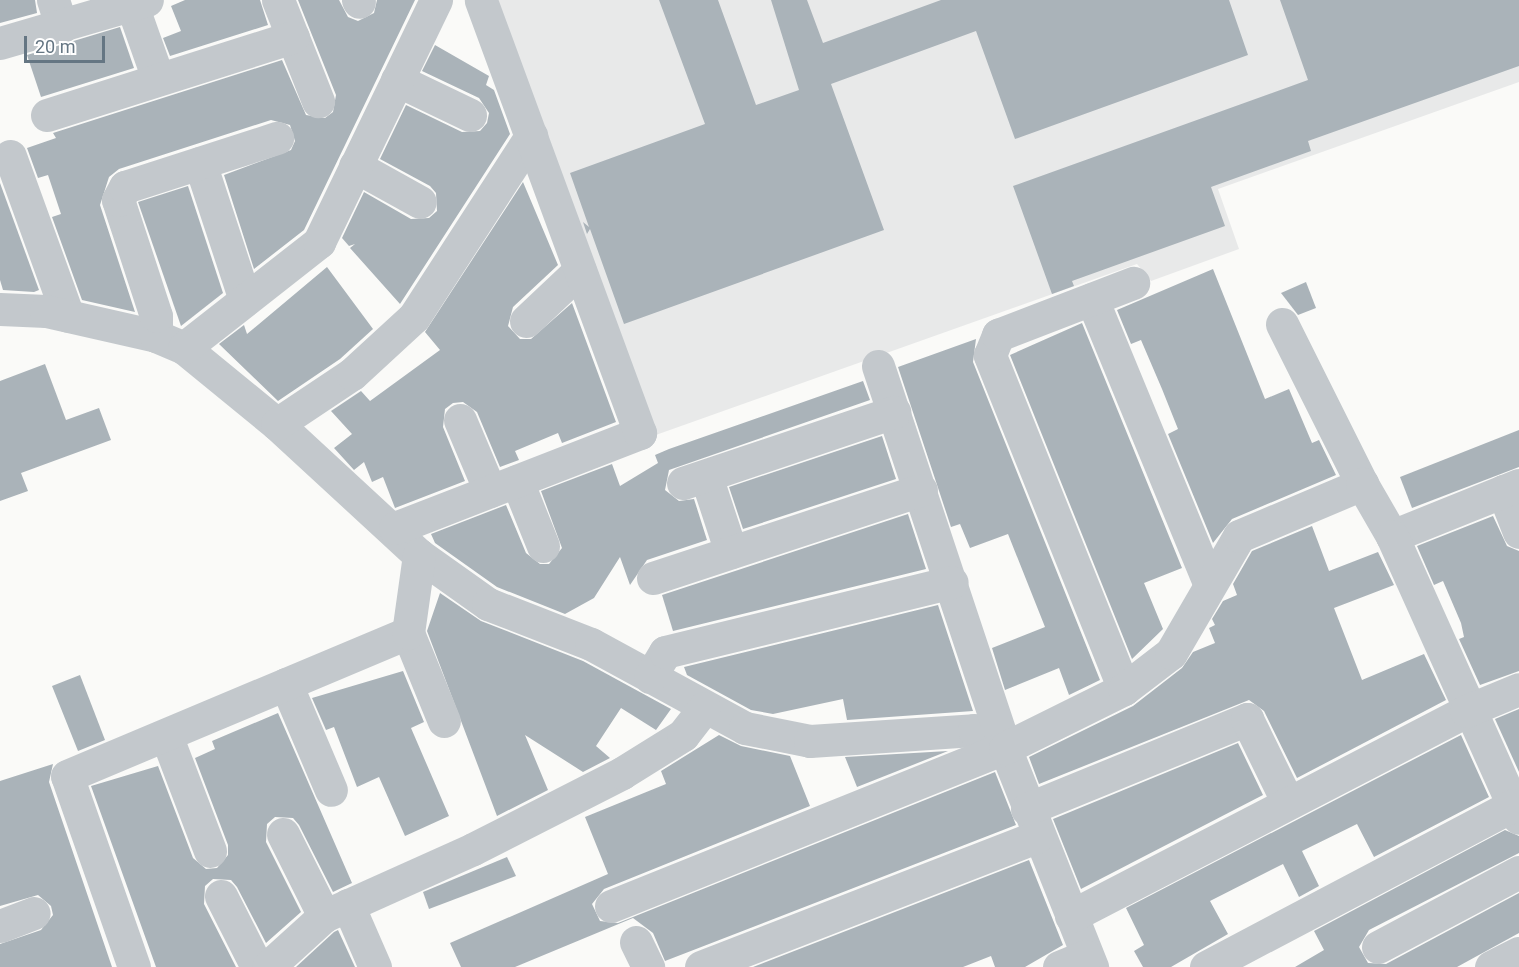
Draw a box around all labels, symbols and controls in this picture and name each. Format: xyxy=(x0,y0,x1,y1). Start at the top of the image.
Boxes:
scale bar xyxy=(27,24,108,62)
text: 20 m xyxy=(35,36,75,57)

